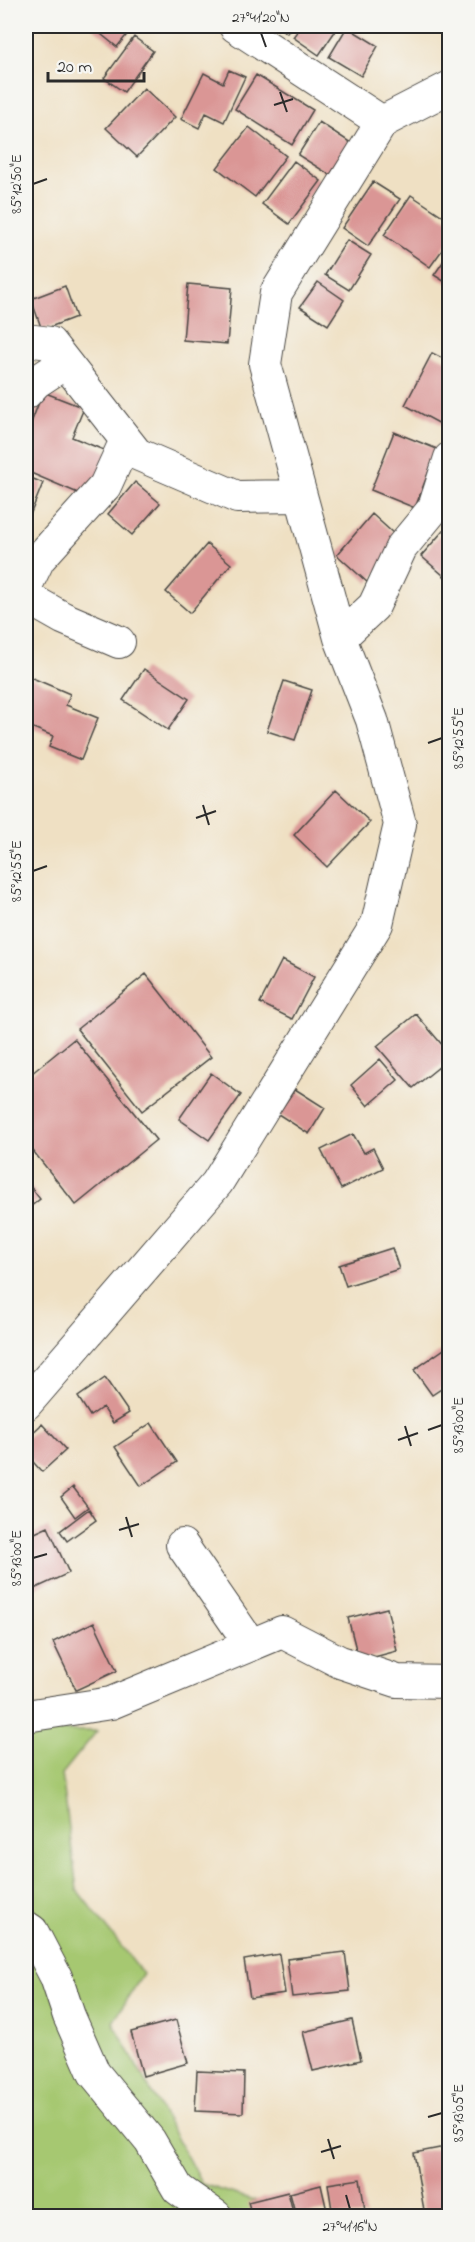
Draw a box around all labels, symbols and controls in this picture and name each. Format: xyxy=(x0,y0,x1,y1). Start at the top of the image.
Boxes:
text: 27°41'20"N xyxy=(232,7,290,29)
scale bar xyxy=(48,45,144,83)
text: 20 m xyxy=(57,55,92,81)
text: 85°12'50"E xyxy=(6,154,28,214)
text: 85°12'55"E xyxy=(448,707,470,769)
text: 85°12'55"E xyxy=(6,840,28,902)
text: 85°13'00"E xyxy=(448,1397,470,1453)
text: 85°13'00"E xyxy=(6,1530,28,1586)
text: 85°13'05"E xyxy=(448,2084,470,2142)
text: 27°41'16"N xyxy=(322,2216,378,2238)

